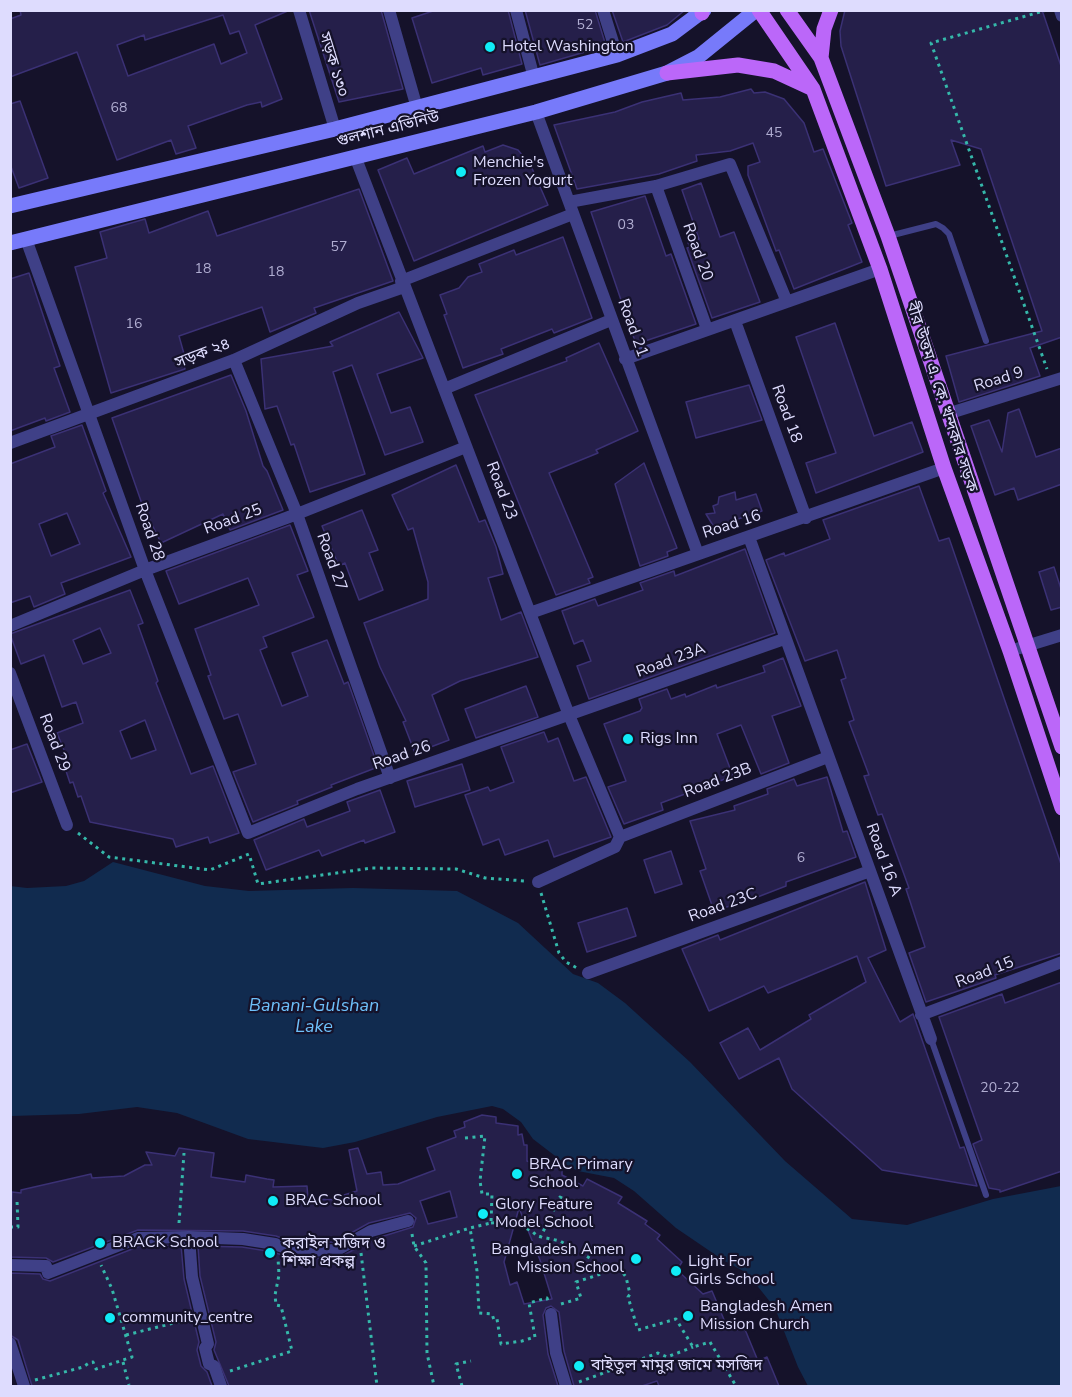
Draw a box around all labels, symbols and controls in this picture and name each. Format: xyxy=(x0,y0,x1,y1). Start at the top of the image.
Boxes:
house number: 52 xyxy=(577,18,593,34)
street label: সড়ক ১৩০ xyxy=(314,30,352,100)
place label: Hotel Washington xyxy=(502,37,634,57)
marker: Hotel Washington xyxy=(483,40,497,54)
house number: 68 xyxy=(111,101,127,117)
street label: গুলশান এভিনিউ xyxy=(335,108,441,152)
house number: 45 xyxy=(766,126,782,142)
place label: Menchie's Frozen Yogurt xyxy=(473,153,572,191)
marker: Menchie's Frozen Yogurt xyxy=(454,165,468,179)
house number: 03 xyxy=(618,218,634,234)
street label: Road 20 xyxy=(678,220,716,284)
house number: 57 xyxy=(331,240,347,256)
house number: 18 xyxy=(195,262,211,278)
house number: 18 xyxy=(268,265,284,281)
street label: Road 21 xyxy=(613,296,651,360)
street label: বীর উত্তম এ. কে. খন্দকার সড়ক xyxy=(901,299,981,495)
house number: 16 xyxy=(126,317,142,333)
street label: সড়ক ২৪ xyxy=(173,335,233,373)
street label: Road 9 xyxy=(972,363,1026,397)
street label: Road 18 xyxy=(767,382,805,446)
street label: Road 23 xyxy=(481,459,521,523)
street label: Road 28 xyxy=(130,500,168,564)
street label: Road 25 xyxy=(201,501,265,539)
street label: Road 16 xyxy=(700,507,764,543)
street label: Road 27 xyxy=(312,530,350,594)
street label: Road 23A xyxy=(634,640,708,682)
street label: Road 29 xyxy=(34,711,74,775)
place label: Rigs Inn xyxy=(640,729,698,749)
marker: Rigs Inn xyxy=(621,732,635,746)
street label: Road 26 xyxy=(370,737,434,775)
street label: Road 23B xyxy=(681,759,755,803)
street label: Road 16 A xyxy=(861,821,905,899)
house number: 6 xyxy=(797,851,805,867)
street label: Road 23C xyxy=(686,885,760,927)
street label: Road 15 xyxy=(953,953,1017,993)
water label: Banani-Gulshan Lake xyxy=(249,996,379,1038)
house number: 20-22 xyxy=(980,1081,1020,1097)
place label: BRAC Primary School xyxy=(529,1155,633,1193)
marker: BRAC Primary School xyxy=(510,1167,524,1181)
place label: BRAC School xyxy=(285,1191,382,1211)
marker: BRAC School xyxy=(266,1194,280,1208)
place label: Glory Feature Model School xyxy=(495,1195,593,1233)
marker: Glory Feature Model School xyxy=(476,1207,490,1221)
place label: BRACK School xyxy=(112,1233,219,1253)
place label: করাইল মজিদ ও শিক্ষা প্রকল্প xyxy=(282,1234,386,1272)
marker: BRACK School xyxy=(93,1236,107,1250)
place label: Bangladesh Amen Mission School xyxy=(491,1240,624,1278)
marker: করাইল মজিদ ও শিক্ষা প্রকল্প xyxy=(263,1246,277,1260)
marker: Bangladesh Amen Mission School xyxy=(629,1252,643,1266)
place label: Light For Girls School xyxy=(688,1252,774,1290)
marker: Light For Girls School xyxy=(669,1264,683,1278)
place label: Bangladesh Amen Mission Church xyxy=(700,1297,833,1335)
place label: community_centre xyxy=(122,1308,253,1328)
marker: Bangladesh Amen Mission Church xyxy=(681,1309,695,1323)
marker: community_centre xyxy=(103,1311,117,1325)
place label: বাইতুল মামুর জামে মসজিদ xyxy=(591,1356,762,1376)
marker: বাইতুল মামুর জামে মসজিদ xyxy=(572,1359,586,1373)

